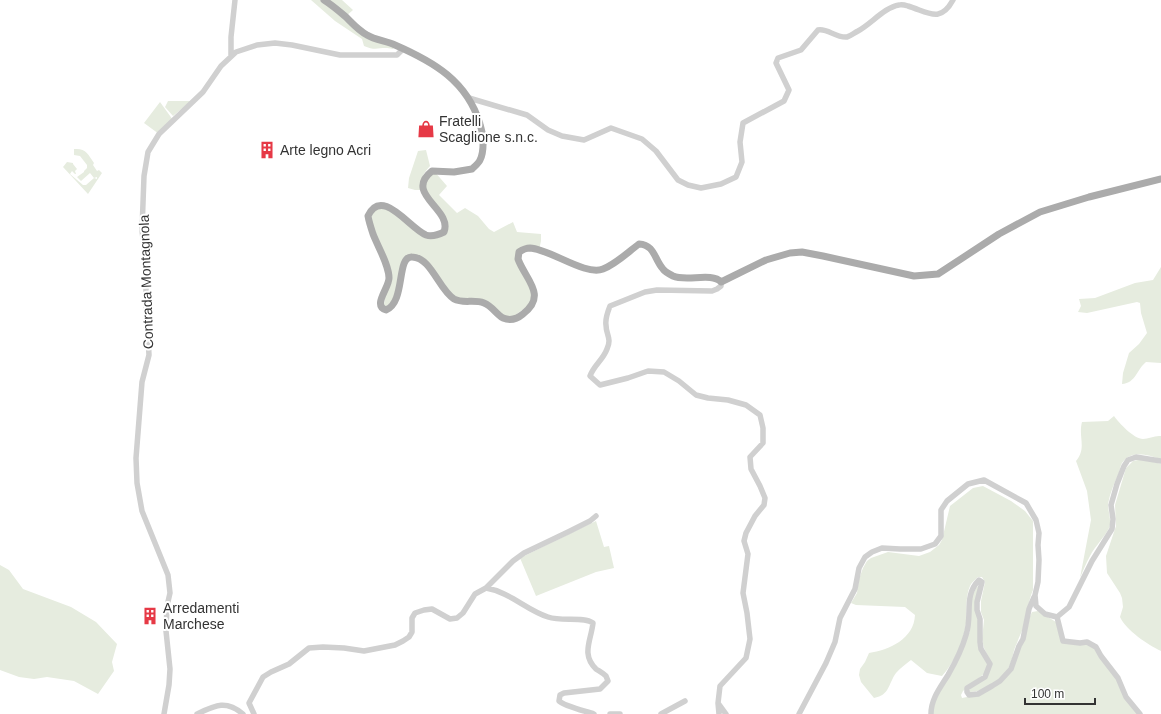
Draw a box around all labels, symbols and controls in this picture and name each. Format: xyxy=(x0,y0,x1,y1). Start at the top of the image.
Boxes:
place label: Fratelli Scaglione s.n.c. xyxy=(439,113,538,145)
shop icon: Fratelli Scaglione s.n.c. xyxy=(416,119,436,139)
building icon: Arte legno Acri xyxy=(257,140,277,160)
place label: Arte legno Acri xyxy=(280,142,371,158)
street label: Contrada Montagnola xyxy=(136,214,156,350)
place label: Arredamenti Marchese xyxy=(163,600,239,632)
building icon: Arredamenti Marchese xyxy=(140,606,160,626)
scale bar xyxy=(1025,680,1095,706)
text: 100 m xyxy=(1031,687,1064,701)

